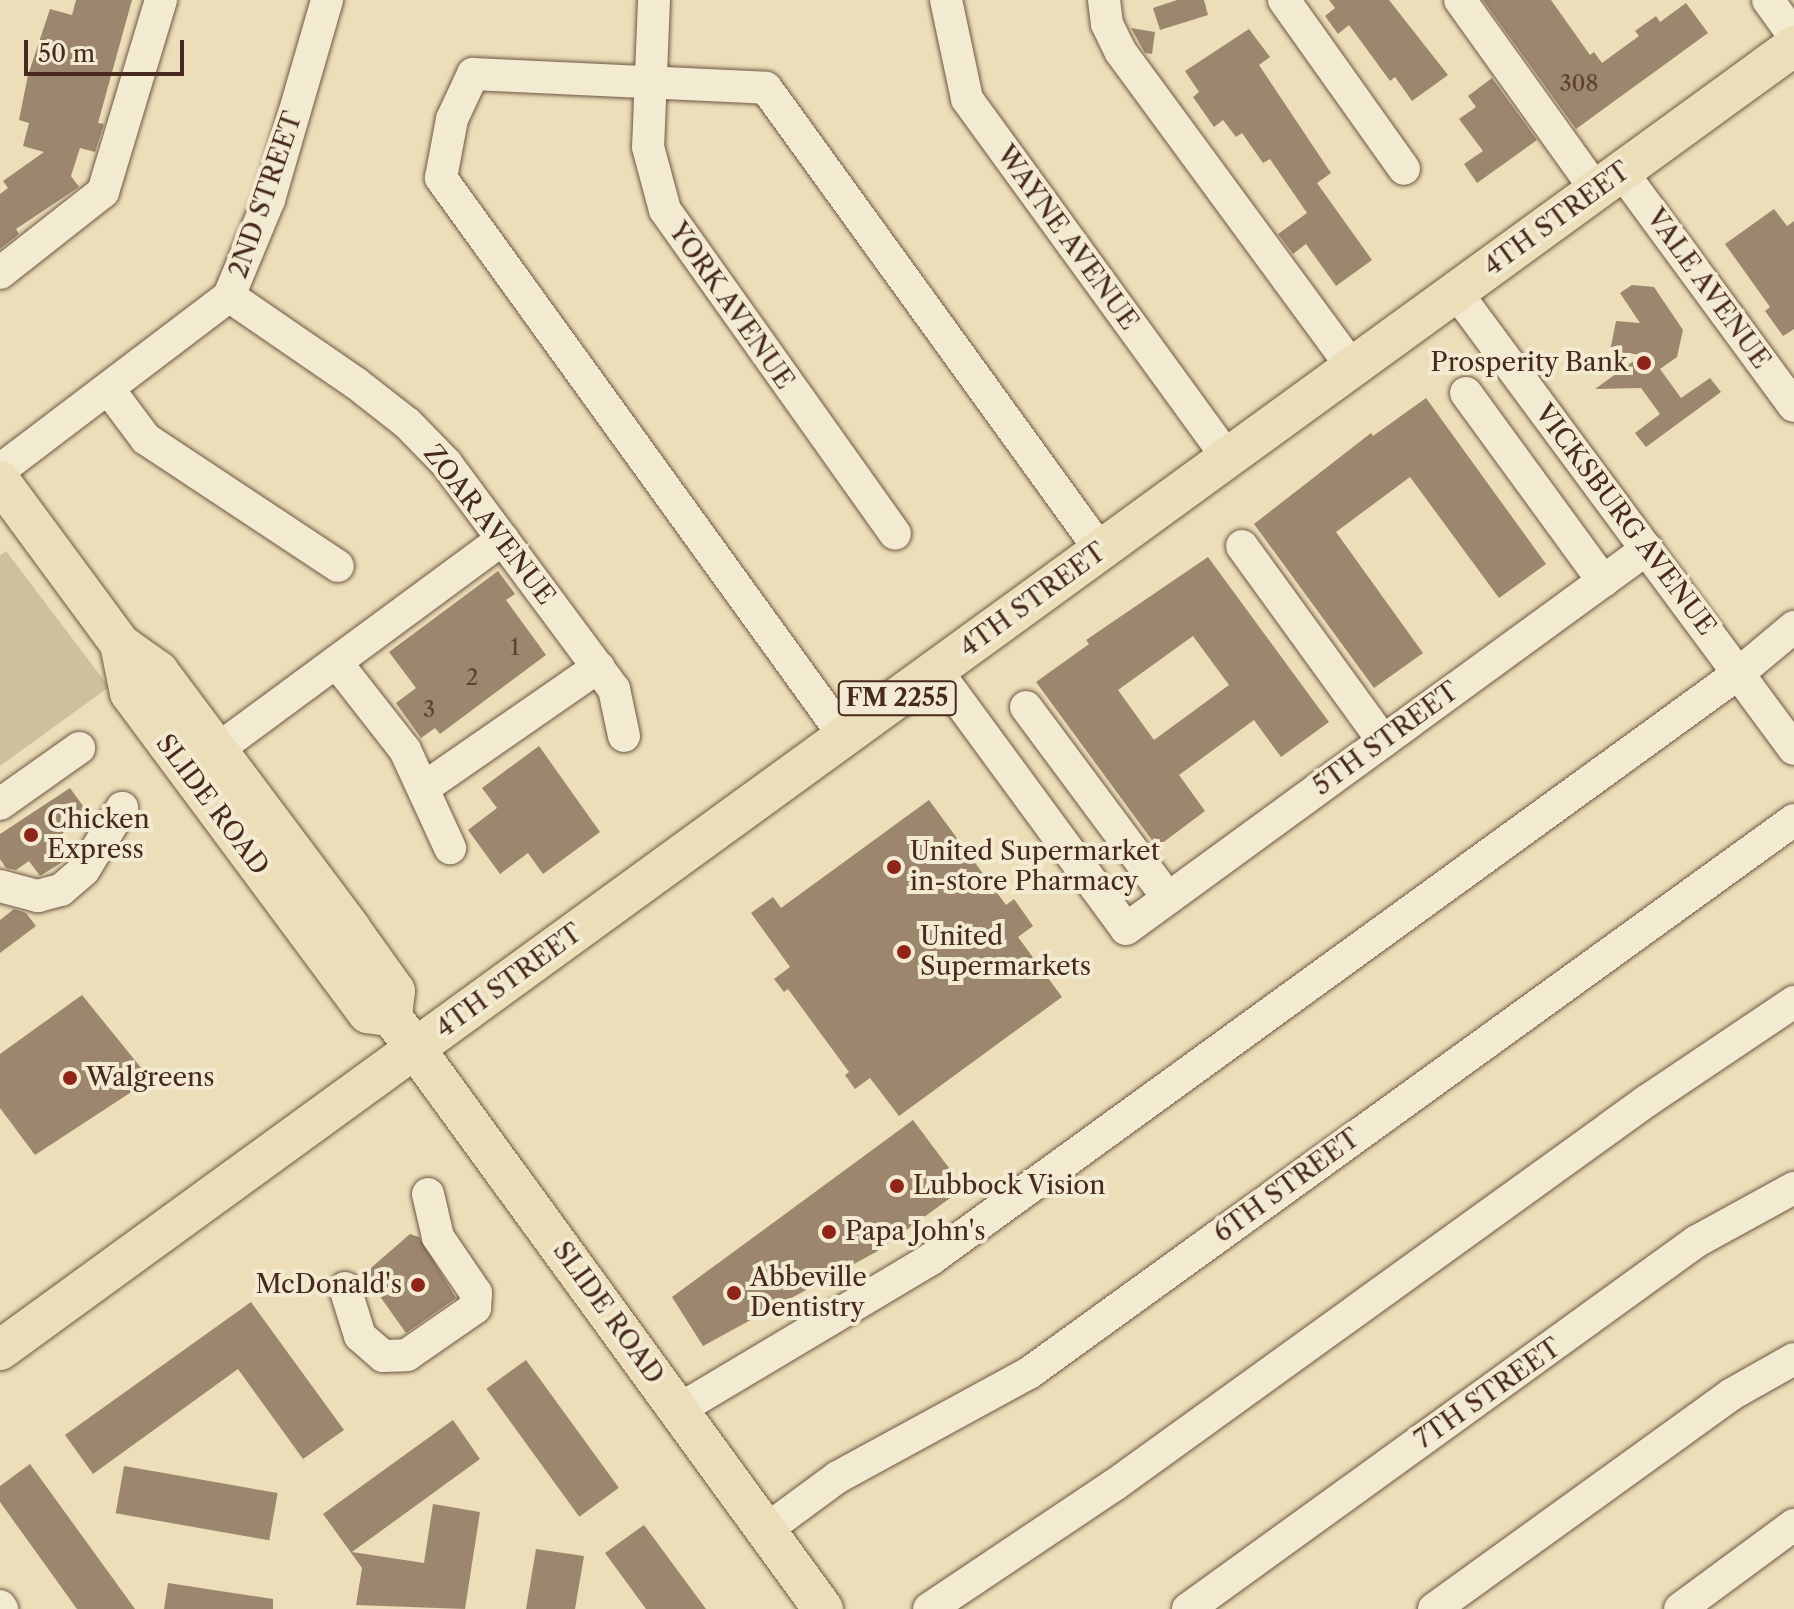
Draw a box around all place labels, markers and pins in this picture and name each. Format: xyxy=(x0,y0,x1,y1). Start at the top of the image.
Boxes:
place label: Prosperity Bank xyxy=(1430,347,1628,379)
marker: Prosperity Bank xyxy=(1635,354,1653,372)
place label: Chicken Express xyxy=(47,804,150,866)
marker: Chicken Express xyxy=(22,826,40,844)
place label: United Supermarket in-store Pharmacy xyxy=(910,836,1160,898)
marker: United Supermarket in-store Pharmacy xyxy=(885,858,903,876)
place label: United Supermarkets xyxy=(920,921,1091,982)
marker: United Supermarkets xyxy=(895,943,913,961)
place label: Walgreens xyxy=(86,1062,215,1094)
marker: Walgreens xyxy=(61,1069,79,1087)
place label: Lubbock Vision xyxy=(913,1170,1107,1202)
marker: Lubbock Vision xyxy=(888,1177,906,1195)
place label: Papa John's xyxy=(845,1216,986,1248)
marker: Papa John's xyxy=(820,1223,838,1241)
place label: Abbeville Dentistry xyxy=(750,1262,867,1324)
place label: McDonald's xyxy=(255,1269,402,1301)
marker: McDonald's xyxy=(409,1276,427,1294)
marker: Abbeville Dentistry xyxy=(725,1284,743,1302)

